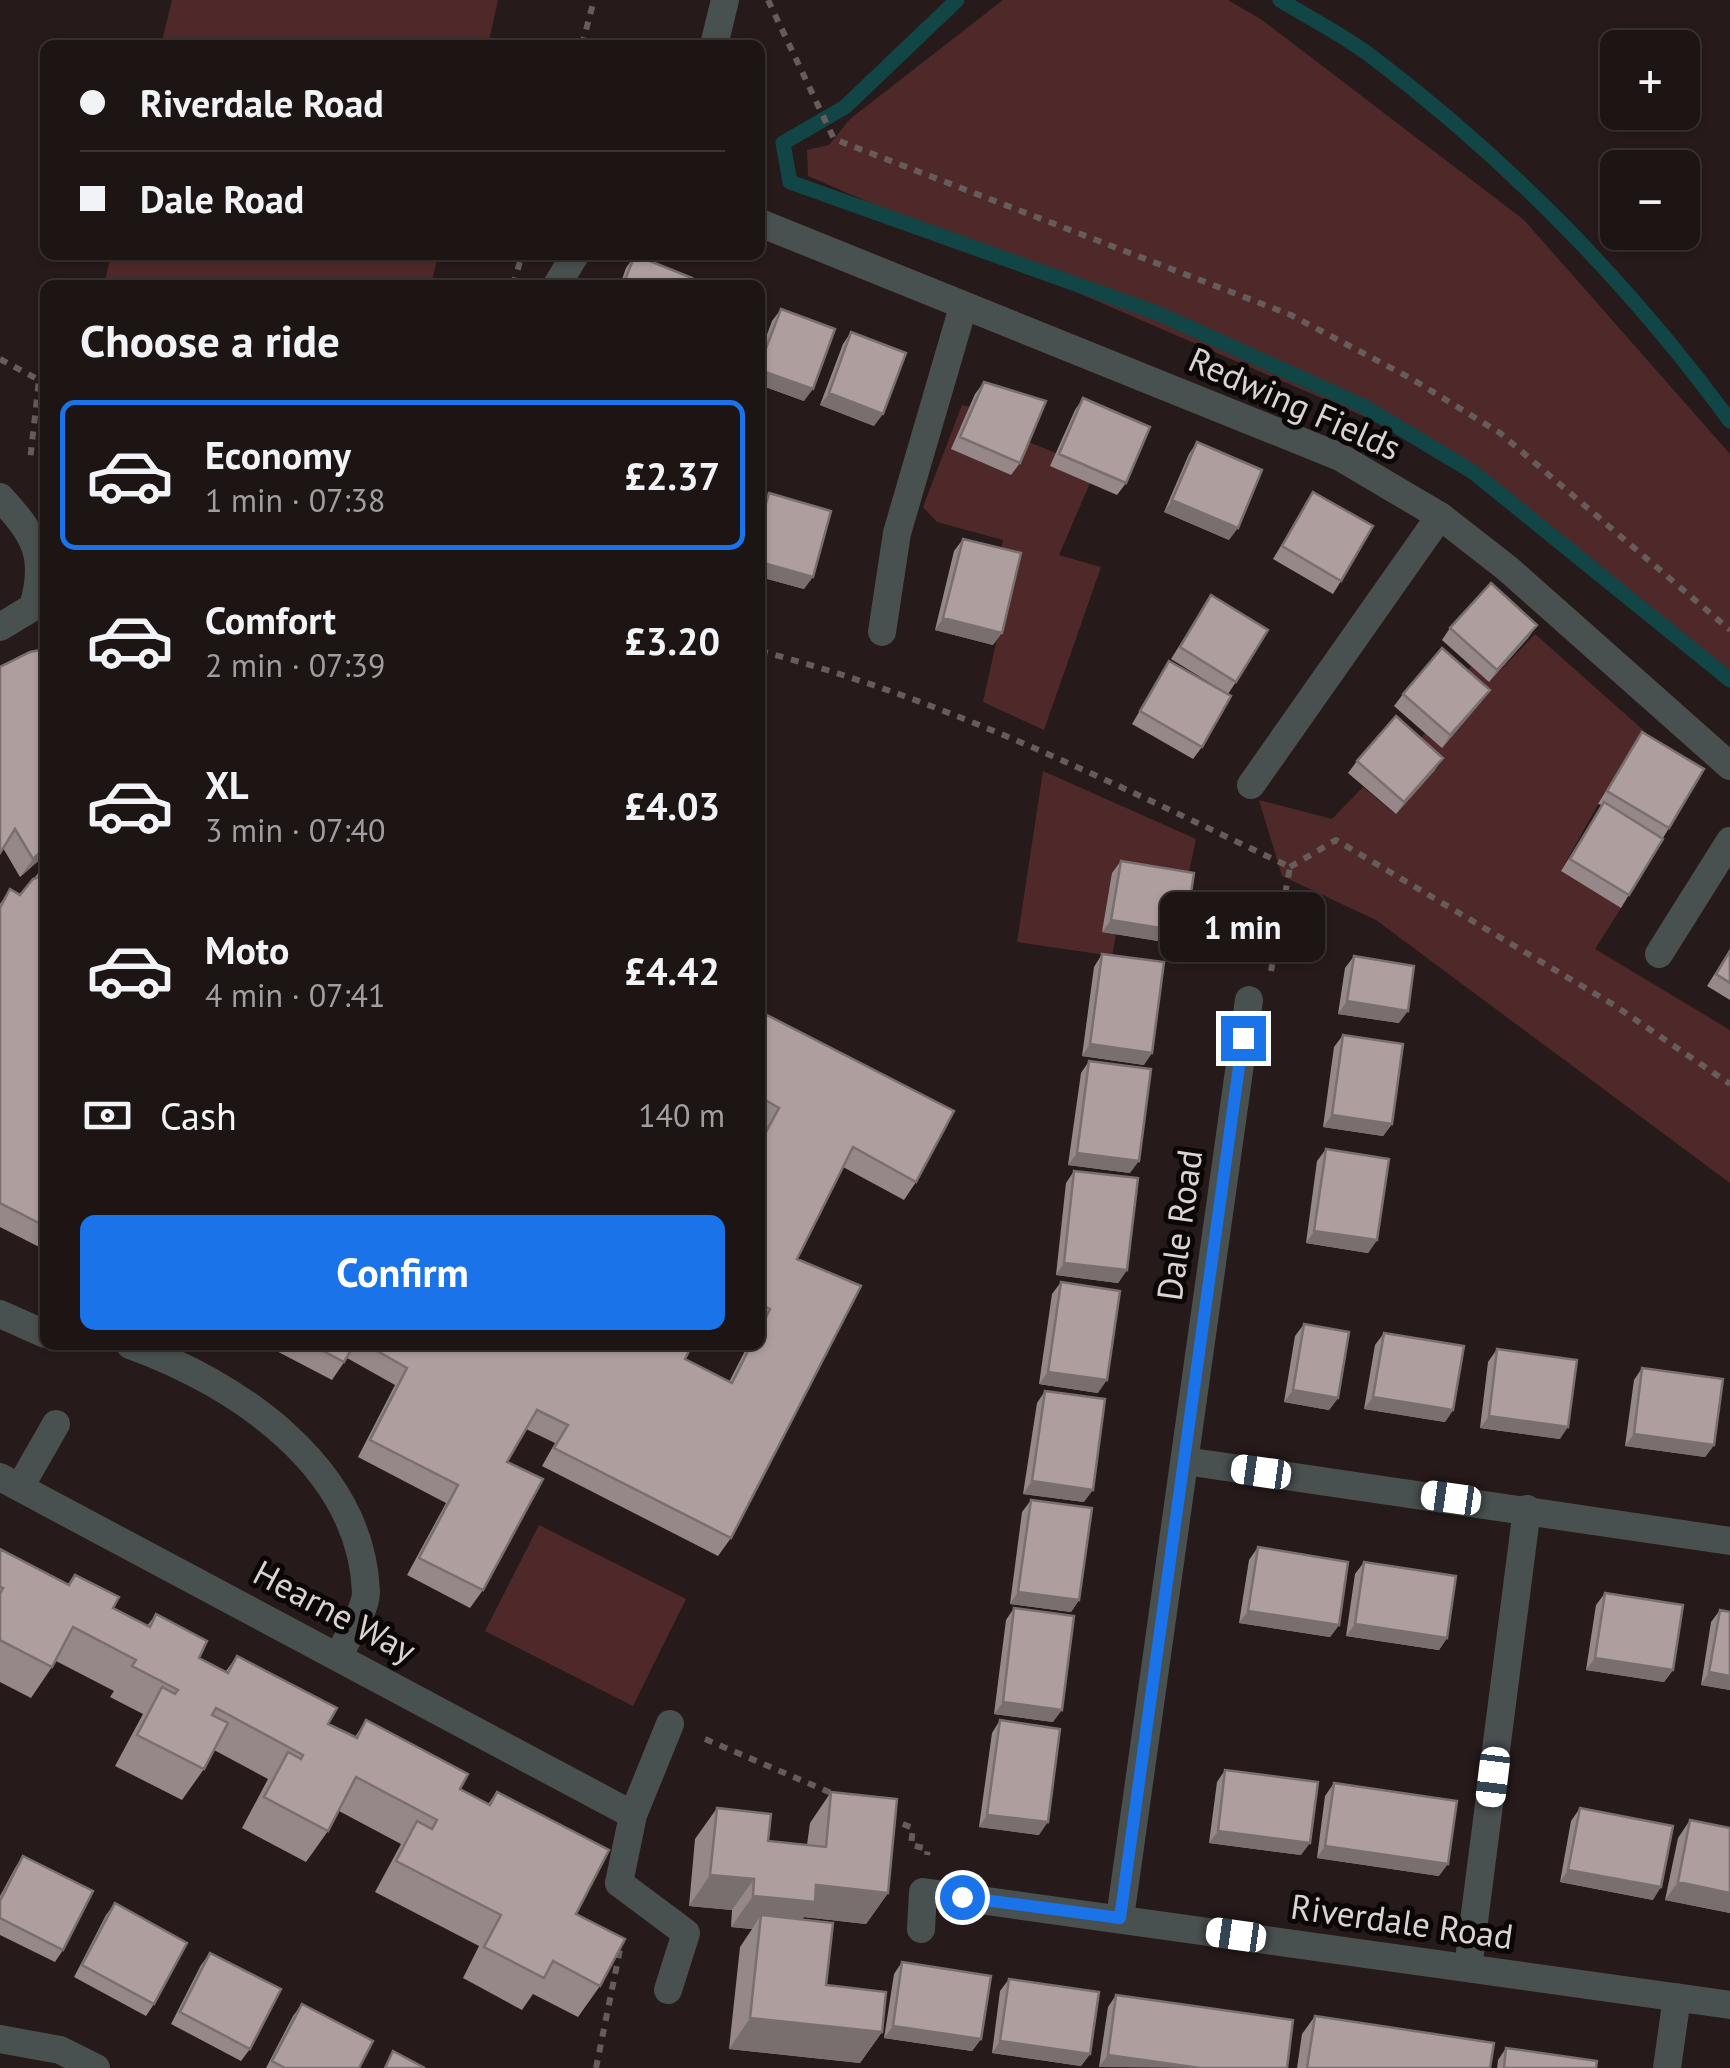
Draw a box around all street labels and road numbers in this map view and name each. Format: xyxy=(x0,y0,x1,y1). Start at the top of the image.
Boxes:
street label: Redwing Fields xyxy=(1182,336,1408,470)
street label: Dale Road xyxy=(1146,1147,1212,1303)
street label: Hearne Way xyxy=(246,1549,424,1673)
street label: Riverdale Road xyxy=(1288,1883,1516,1959)

